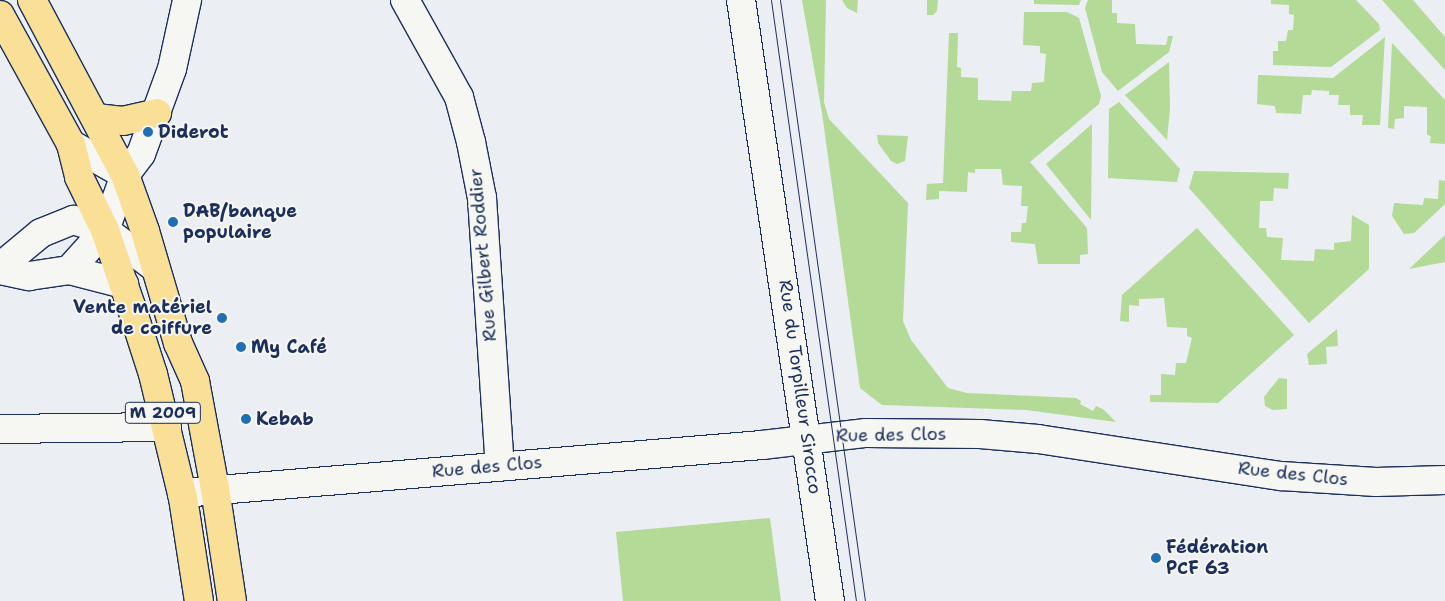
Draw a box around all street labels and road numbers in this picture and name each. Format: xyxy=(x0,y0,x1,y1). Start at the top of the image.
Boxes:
street label: Rue Gilbert Roddier xyxy=(465,168,501,342)
street label: Rue du Torpilleur Sirocco xyxy=(774,279,826,495)
road number: M 2009 xyxy=(124,399,202,426)
street label: Rue des Clos xyxy=(836,423,946,447)
street label: Rue des Clos xyxy=(431,451,543,483)
street label: Rue des Clos xyxy=(1237,457,1349,491)

